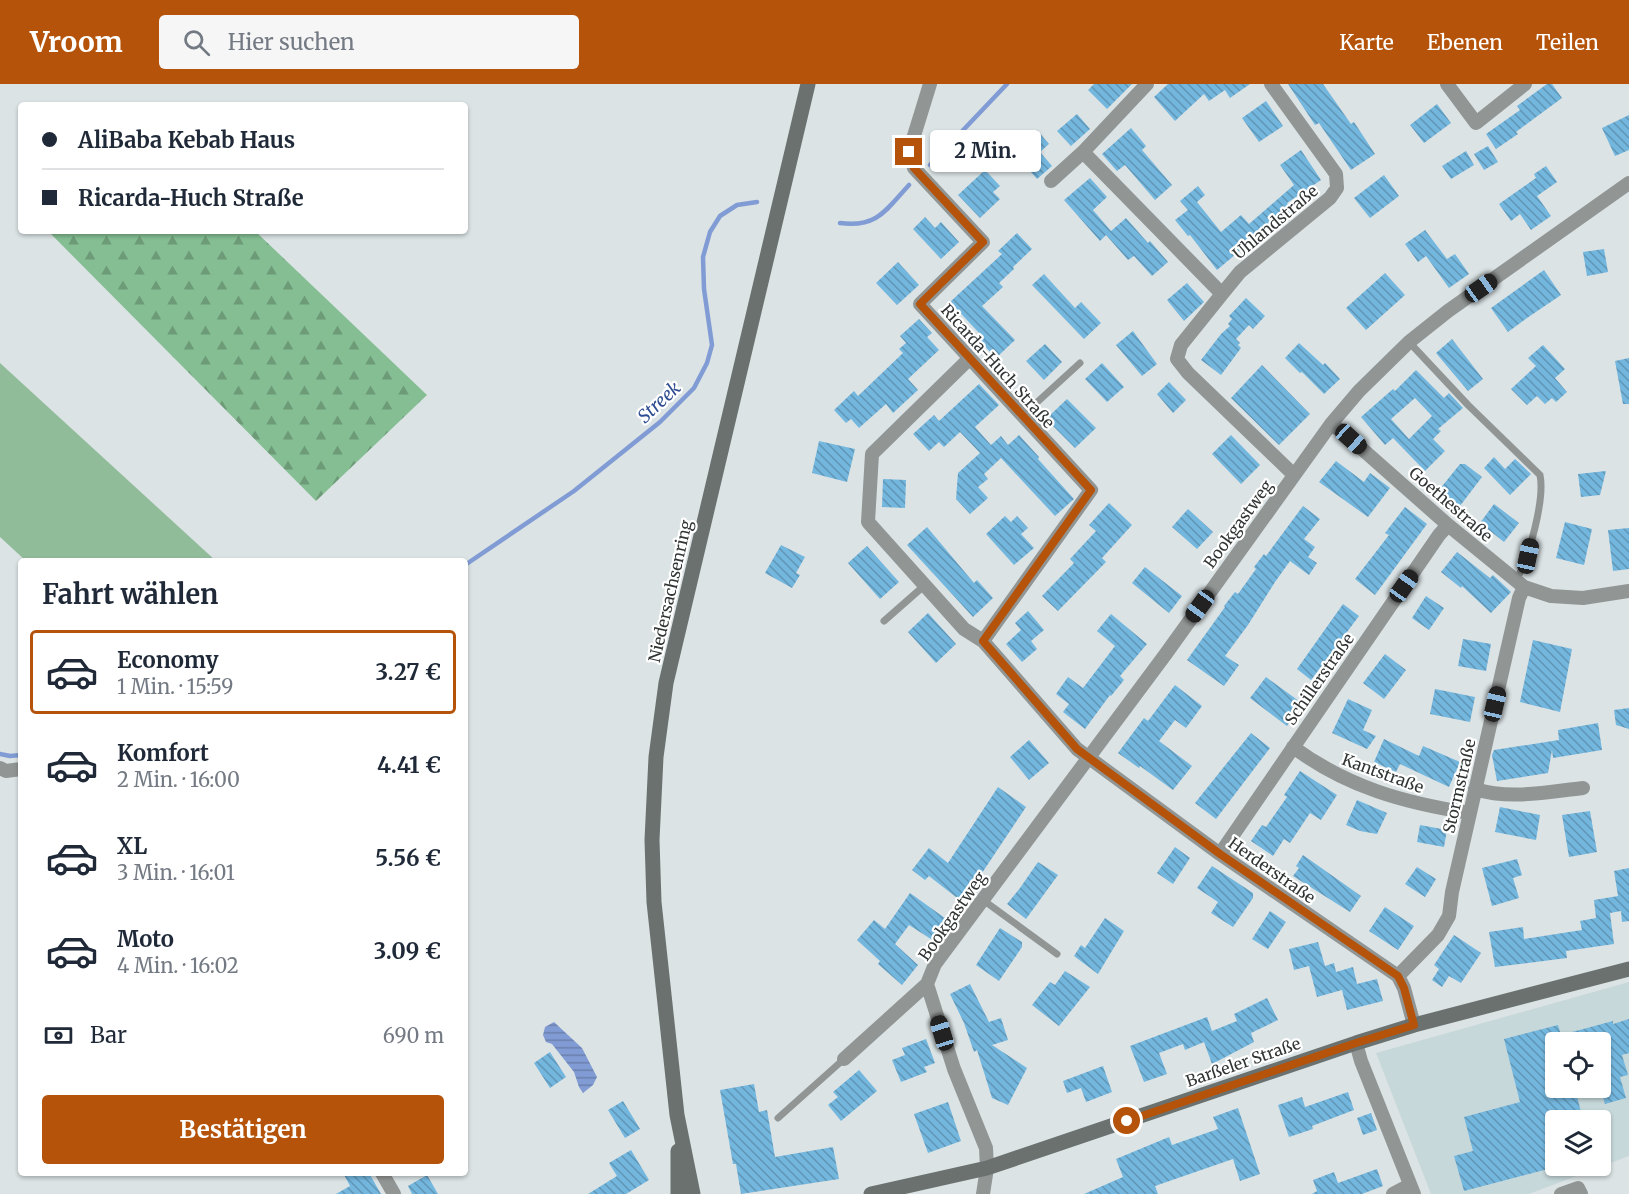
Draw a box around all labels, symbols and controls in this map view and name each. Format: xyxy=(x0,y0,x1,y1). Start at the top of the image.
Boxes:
search box xyxy=(159,15,579,69)
text: Vroom xyxy=(30,24,123,60)
icon: search xyxy=(180,26,213,59)
text: Hier suchen xyxy=(228,28,355,56)
text: Karte xyxy=(1339,29,1394,56)
text: Ebenen xyxy=(1427,29,1503,56)
text: Teilen xyxy=(1536,29,1599,56)
text: AliBaba Kebab Haus xyxy=(78,126,295,154)
callout: 2 Min. xyxy=(930,131,1041,173)
route end xyxy=(895,138,922,165)
text: 2 Min. xyxy=(954,138,1017,163)
street label: Uhlandstraße xyxy=(1228,181,1322,263)
text: Ricarda-Huch Straße xyxy=(78,184,304,212)
car xyxy=(1461,270,1501,306)
street label: Ricarda-Huch Straße xyxy=(937,300,1059,432)
water label: Streek xyxy=(633,376,685,428)
car xyxy=(1332,420,1370,458)
street label: Goethestraße xyxy=(1405,462,1497,546)
street label: Bookgastweg xyxy=(1199,476,1277,572)
street label: Niedersachsenring xyxy=(644,518,696,664)
car xyxy=(1515,537,1541,575)
car xyxy=(1386,566,1422,606)
text: Fahrt wählen xyxy=(42,577,218,611)
car xyxy=(1182,586,1218,626)
street label: Schillerstraße xyxy=(1280,629,1358,729)
icon: car xyxy=(45,645,99,699)
text: Economy xyxy=(117,646,218,674)
text: 3.27 € xyxy=(375,658,441,686)
text: 1 Min. · 15:59 xyxy=(117,674,233,699)
car xyxy=(1482,684,1508,724)
street label: Stormstraße xyxy=(1438,737,1480,835)
icon: car xyxy=(45,738,99,792)
text: Komfort xyxy=(117,739,209,767)
street label: Kantstraße xyxy=(1339,749,1427,797)
text: 4.41 € xyxy=(377,751,441,779)
text: 2 Min. · 16:00 xyxy=(117,767,240,792)
icon: car xyxy=(45,831,99,885)
text: XL xyxy=(117,832,147,860)
street label: Herderstraße xyxy=(1225,833,1319,907)
text: 5.56 € xyxy=(375,844,441,872)
text: 3 Min. · 16:01 xyxy=(117,860,235,885)
street label: Bookgastweg xyxy=(914,867,990,964)
icon: car xyxy=(45,924,99,978)
text: Moto xyxy=(117,925,174,953)
text: 3.09 € xyxy=(374,937,441,965)
text: 4 Min. · 16:02 xyxy=(117,953,239,978)
car xyxy=(928,1013,956,1053)
icon: cash xyxy=(42,1019,75,1052)
text: Bar xyxy=(90,1021,127,1049)
text: 690 m xyxy=(383,1023,444,1048)
map controls xyxy=(1545,1032,1611,1176)
button: locate xyxy=(1545,1032,1611,1098)
street label: Barßeler Straße xyxy=(1183,1033,1303,1091)
button: Bestätigen xyxy=(42,1095,444,1164)
route start xyxy=(1113,1107,1140,1134)
button: layers xyxy=(1545,1110,1611,1176)

